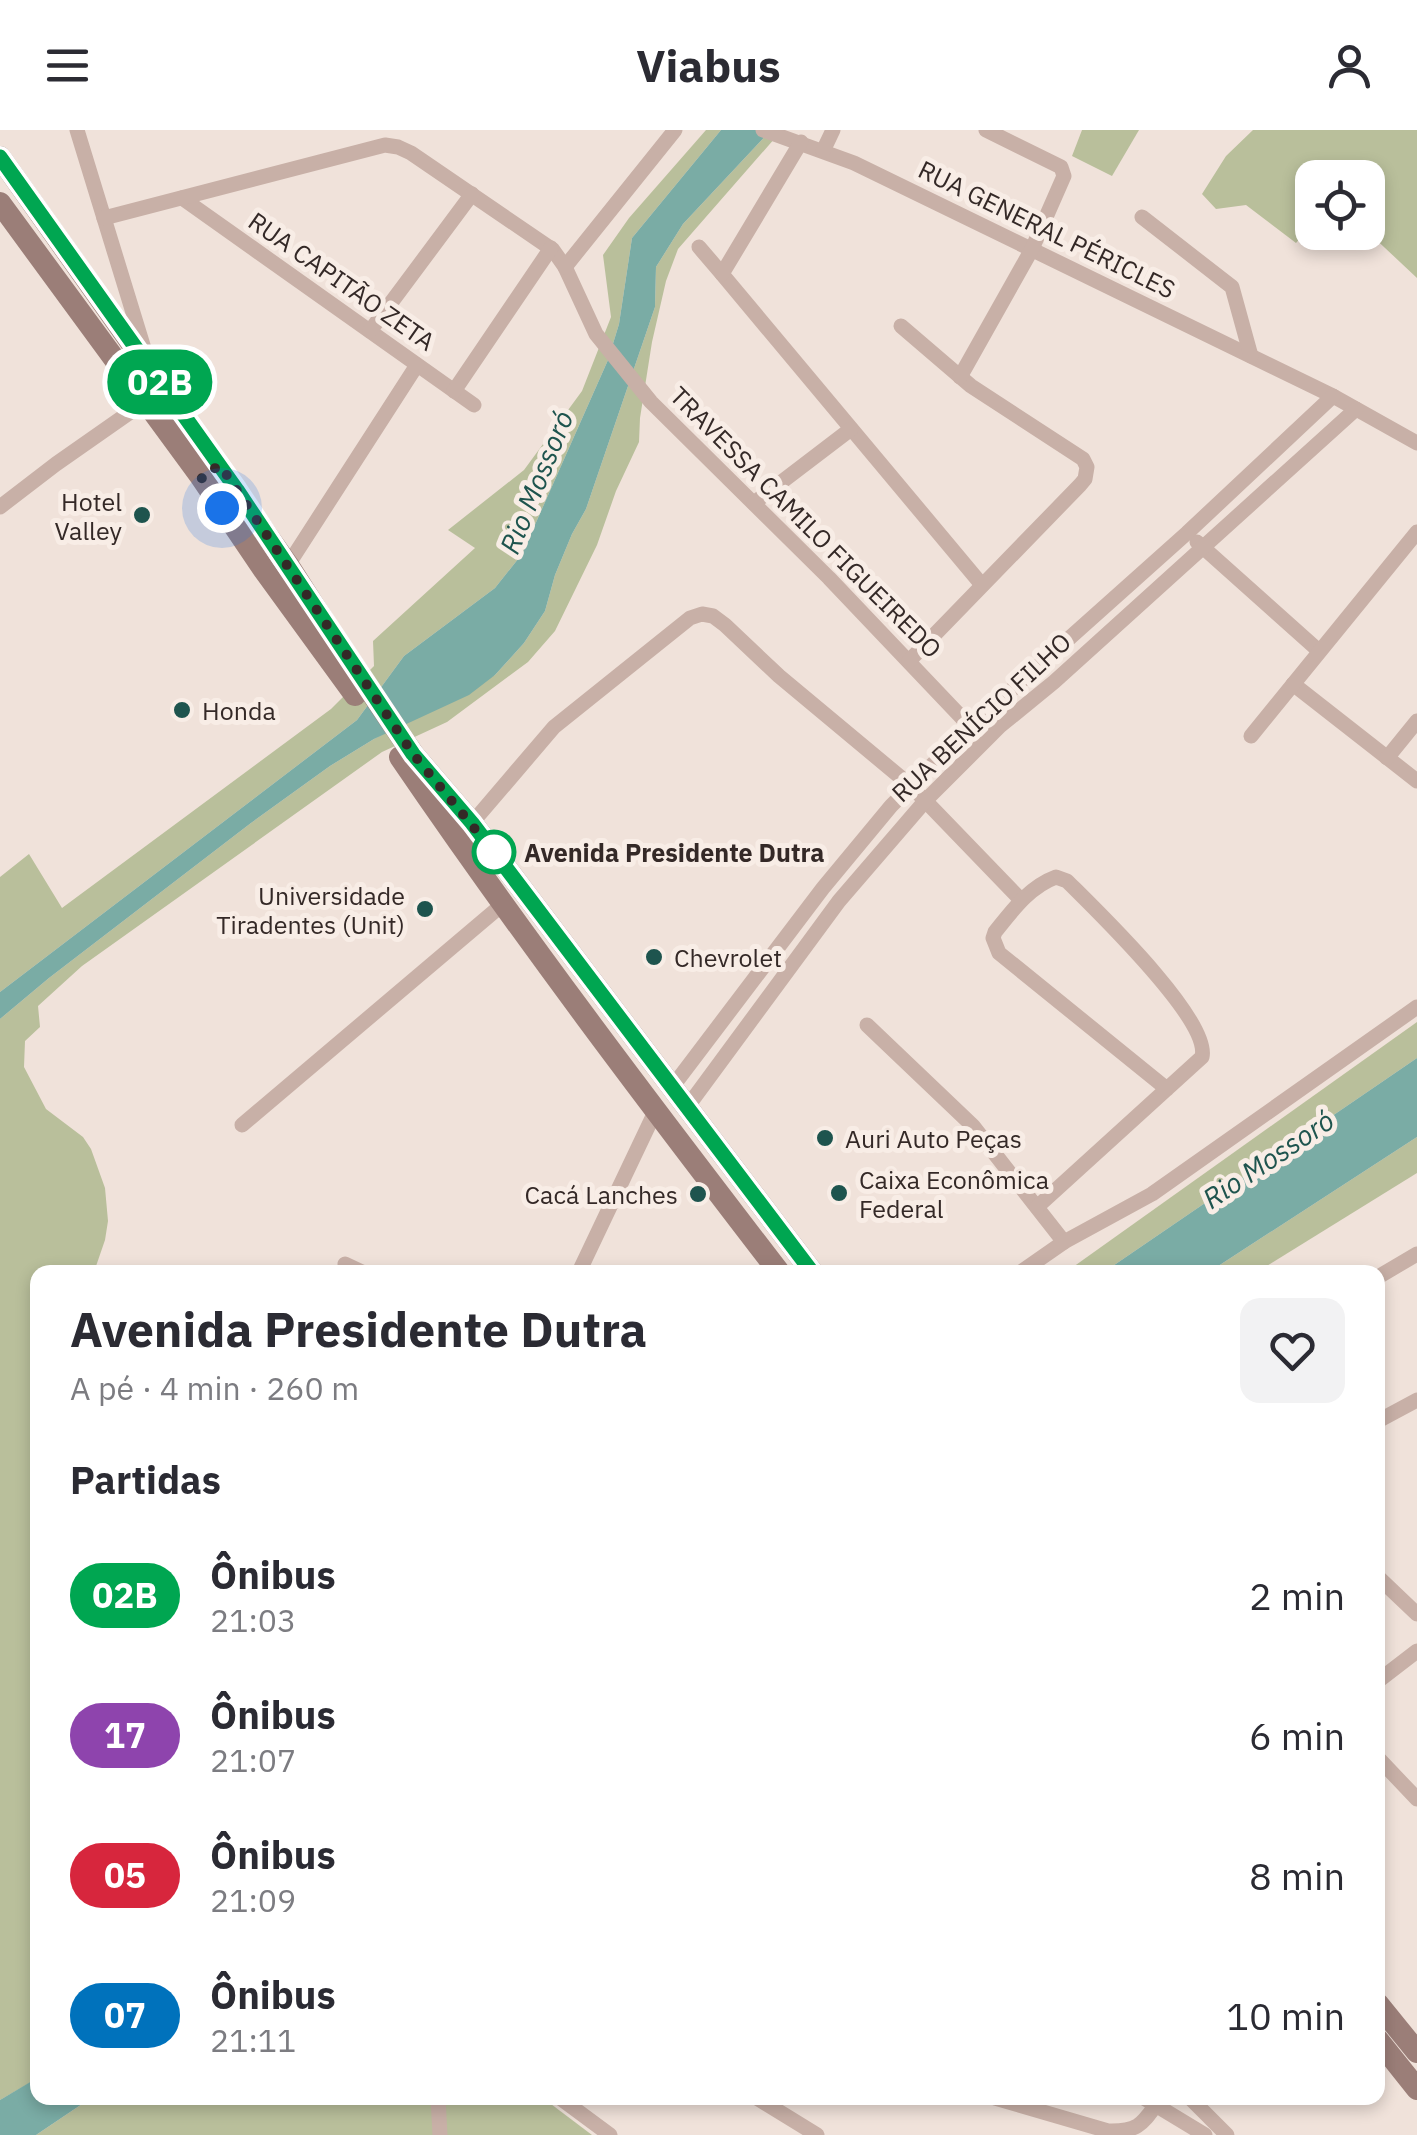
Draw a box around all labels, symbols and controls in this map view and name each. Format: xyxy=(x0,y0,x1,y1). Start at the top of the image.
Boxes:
text: Viabus xyxy=(636,36,781,94)
icon: menu xyxy=(40,38,95,93)
icon: person xyxy=(1322,38,1377,93)
street label: RUA GENERAL PÉRICLES xyxy=(913,152,1181,306)
map controls xyxy=(1295,160,1385,250)
button: locate xyxy=(1295,160,1385,250)
street label: RUA CAPITÃO ZETA xyxy=(242,204,442,358)
line badge: 02B xyxy=(102,350,218,414)
text: 02B xyxy=(127,359,193,405)
street label: TRAVESSA CAMILO FIGUEIREDO xyxy=(663,379,949,665)
water label: Rio Mossoró xyxy=(491,405,581,559)
your location xyxy=(197,483,247,533)
place label: Hotel Valley xyxy=(55,485,123,547)
marker: Hotel Valley xyxy=(131,504,153,526)
street label: RUA BENÍCIO FILHO xyxy=(884,625,1078,809)
place label: Honda xyxy=(202,694,276,727)
marker: Honda xyxy=(171,699,193,721)
marker: Avenida Presidente Dutra xyxy=(473,831,515,873)
place label: Avenida Presidente Dutra xyxy=(524,836,824,869)
place label: Universidade Tiradentes (Unit) xyxy=(216,879,405,941)
marker: Universidade Tiradentes (Unit) xyxy=(414,898,436,920)
place label: Chevrolet xyxy=(674,941,782,974)
marker: Chevrolet xyxy=(643,946,665,968)
water label: Rio Mossoró xyxy=(1195,1101,1341,1217)
place label: Auri Auto Peças xyxy=(845,1122,1022,1155)
marker: Auri Auto Peças xyxy=(814,1127,836,1149)
place label: Caixa Econômica Federal xyxy=(859,1163,1049,1225)
place label: Cacá Lanches xyxy=(525,1178,678,1211)
marker: Caixa Econômica Federal xyxy=(828,1182,850,1204)
marker: Cacá Lanches xyxy=(687,1183,709,1205)
text: Avenida Presidente Dutra xyxy=(70,1298,647,1360)
button: heart xyxy=(1240,1298,1345,1403)
text: A pé · 4 min · 260 m xyxy=(70,1367,359,1409)
text: Partidas xyxy=(70,1455,221,1504)
text: Ônibus xyxy=(210,1550,336,1599)
text: 2 min xyxy=(1249,1571,1345,1620)
text: 02B xyxy=(92,1572,158,1618)
text: 21:03 xyxy=(210,1599,296,1641)
text: Ônibus xyxy=(210,1690,336,1739)
text: 6 min xyxy=(1249,1711,1345,1760)
text: 17 xyxy=(104,1712,146,1758)
text: 21:07 xyxy=(210,1739,296,1781)
text: Ônibus xyxy=(210,1830,336,1879)
text: 8 min xyxy=(1249,1851,1345,1900)
text: 05 xyxy=(104,1852,146,1898)
text: 21:09 xyxy=(210,1879,296,1921)
text: Ônibus xyxy=(210,1970,336,2019)
text: 10 min xyxy=(1226,1991,1345,2040)
text: 07 xyxy=(104,1992,146,2038)
text: 21:11 xyxy=(210,2019,296,2061)

